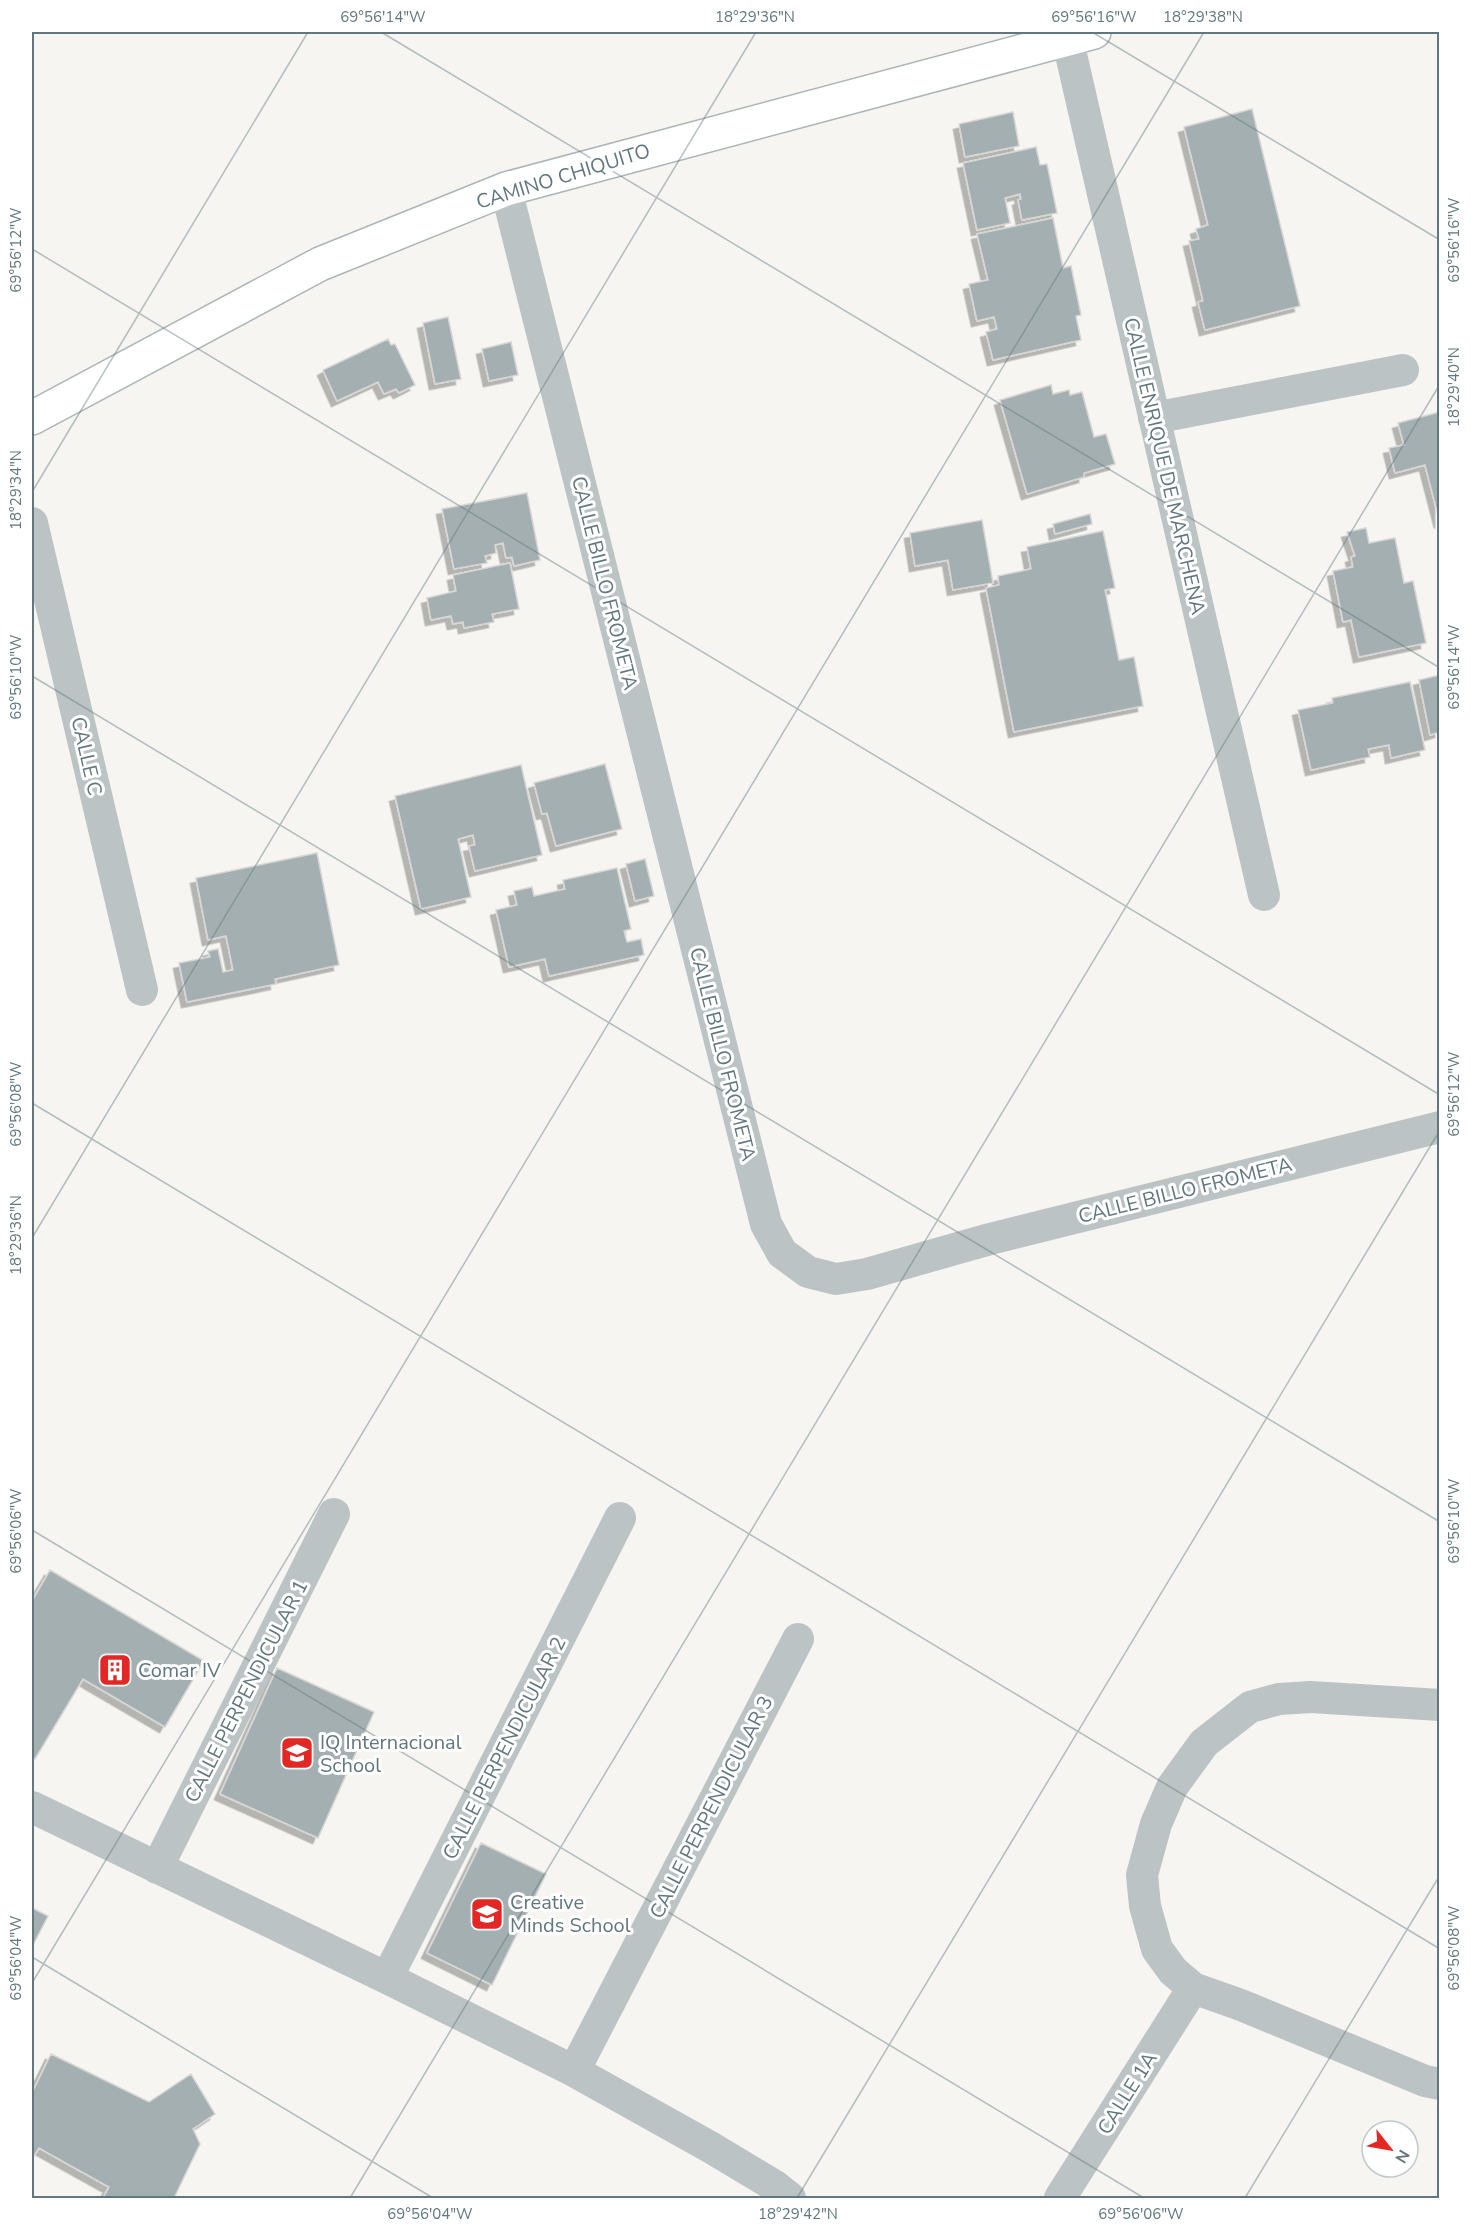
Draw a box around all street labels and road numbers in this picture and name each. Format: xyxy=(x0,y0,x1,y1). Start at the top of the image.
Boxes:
street label: CAMINO CHIQUITO xyxy=(473,137,653,216)
street label: CALLE ENRIQUE DE MARCHENA xyxy=(1117,315,1212,618)
street label: CALLE BILLO FROMETA xyxy=(565,473,644,693)
street label: CALLE C xyxy=(64,714,109,798)
street label: CALLE BILLO FROMETA xyxy=(683,944,762,1164)
street label: CALLE BILLO FROMETA xyxy=(1075,1151,1295,1230)
street label: CALLE PERPENDICULAR 1 xyxy=(178,1575,314,1807)
street label: CALLE PERPENDICULAR 2 xyxy=(436,1632,572,1864)
street label: CALLE PERPENDICULAR 3 xyxy=(643,1691,779,1923)
street label: CALLE 1A xyxy=(1091,2046,1164,2140)

